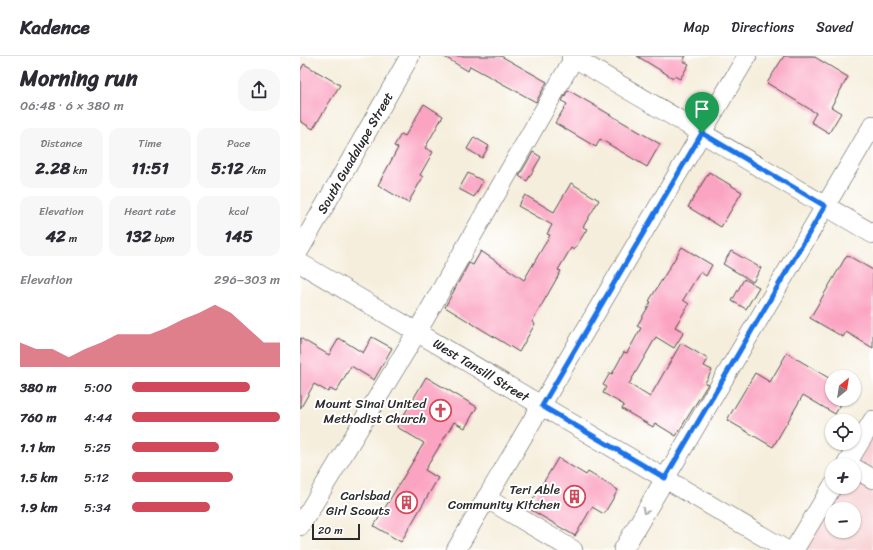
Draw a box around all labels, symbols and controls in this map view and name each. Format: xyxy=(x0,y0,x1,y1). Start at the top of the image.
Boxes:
text: Kadence xyxy=(20,11,90,44)
text: Map xyxy=(683,15,709,40)
text: Directions xyxy=(731,15,794,40)
text: Saved xyxy=(816,15,853,40)
text: Morning run xyxy=(20,59,138,98)
button: share xyxy=(238,69,280,111)
street label: South Guadalupe Street xyxy=(311,87,400,218)
pin xyxy=(685,92,719,133)
text: 06:48 · 6 × 380 m xyxy=(20,94,124,117)
icon: arrive xyxy=(691,98,713,120)
text: Distance xyxy=(40,134,82,153)
text: Time xyxy=(138,134,162,153)
text: Pace xyxy=(227,134,250,153)
text: 2.28 xyxy=(35,153,70,183)
text: 11:51 xyxy=(131,153,169,183)
text: 5:12 xyxy=(211,153,244,183)
text: km xyxy=(70,161,87,180)
text: /km xyxy=(244,161,266,180)
text: Elevation xyxy=(39,202,84,221)
text: Heart rate xyxy=(124,202,176,221)
text: kcal xyxy=(229,202,249,221)
text: 42 xyxy=(45,221,66,251)
text: 132 xyxy=(125,221,152,251)
text: 145 xyxy=(225,221,253,251)
text: m xyxy=(66,229,77,248)
text: bpm xyxy=(152,229,175,248)
text: Elevation xyxy=(20,268,73,291)
text: 296–303 m xyxy=(214,268,280,291)
street label: West Tansill Street xyxy=(428,332,534,408)
north arrow xyxy=(825,370,861,406)
map controls xyxy=(825,370,861,538)
text: 380 m xyxy=(20,376,57,399)
text: 5:00 xyxy=(84,376,112,399)
place label: Mount Sinai United Methodist Church xyxy=(315,392,427,430)
church icon: Mount Sinai United Methodist Church xyxy=(428,397,454,423)
text: 760 m xyxy=(20,406,56,429)
text: 4:44 xyxy=(84,406,112,429)
button: locate xyxy=(825,414,861,450)
text: 1.1 km xyxy=(20,436,55,459)
text: 5:25 xyxy=(84,436,111,459)
button: + xyxy=(825,458,861,494)
text: 1.5 km xyxy=(20,466,58,489)
text: 5:12 xyxy=(84,466,109,489)
place label: Teri Able Community Kitchen xyxy=(448,478,560,516)
building icon: Teri Able Community Kitchen xyxy=(562,483,588,509)
place label: Carlsbad Girl Scouts xyxy=(326,484,391,522)
building icon: Carlsbad Girl Scouts xyxy=(393,489,419,515)
text: 1.9 km xyxy=(20,496,58,519)
text: 5:34 xyxy=(84,496,111,519)
button: − xyxy=(825,502,861,538)
one-way arrow xyxy=(643,507,650,514)
text: 20 m xyxy=(318,521,343,540)
scale bar xyxy=(312,522,360,541)

